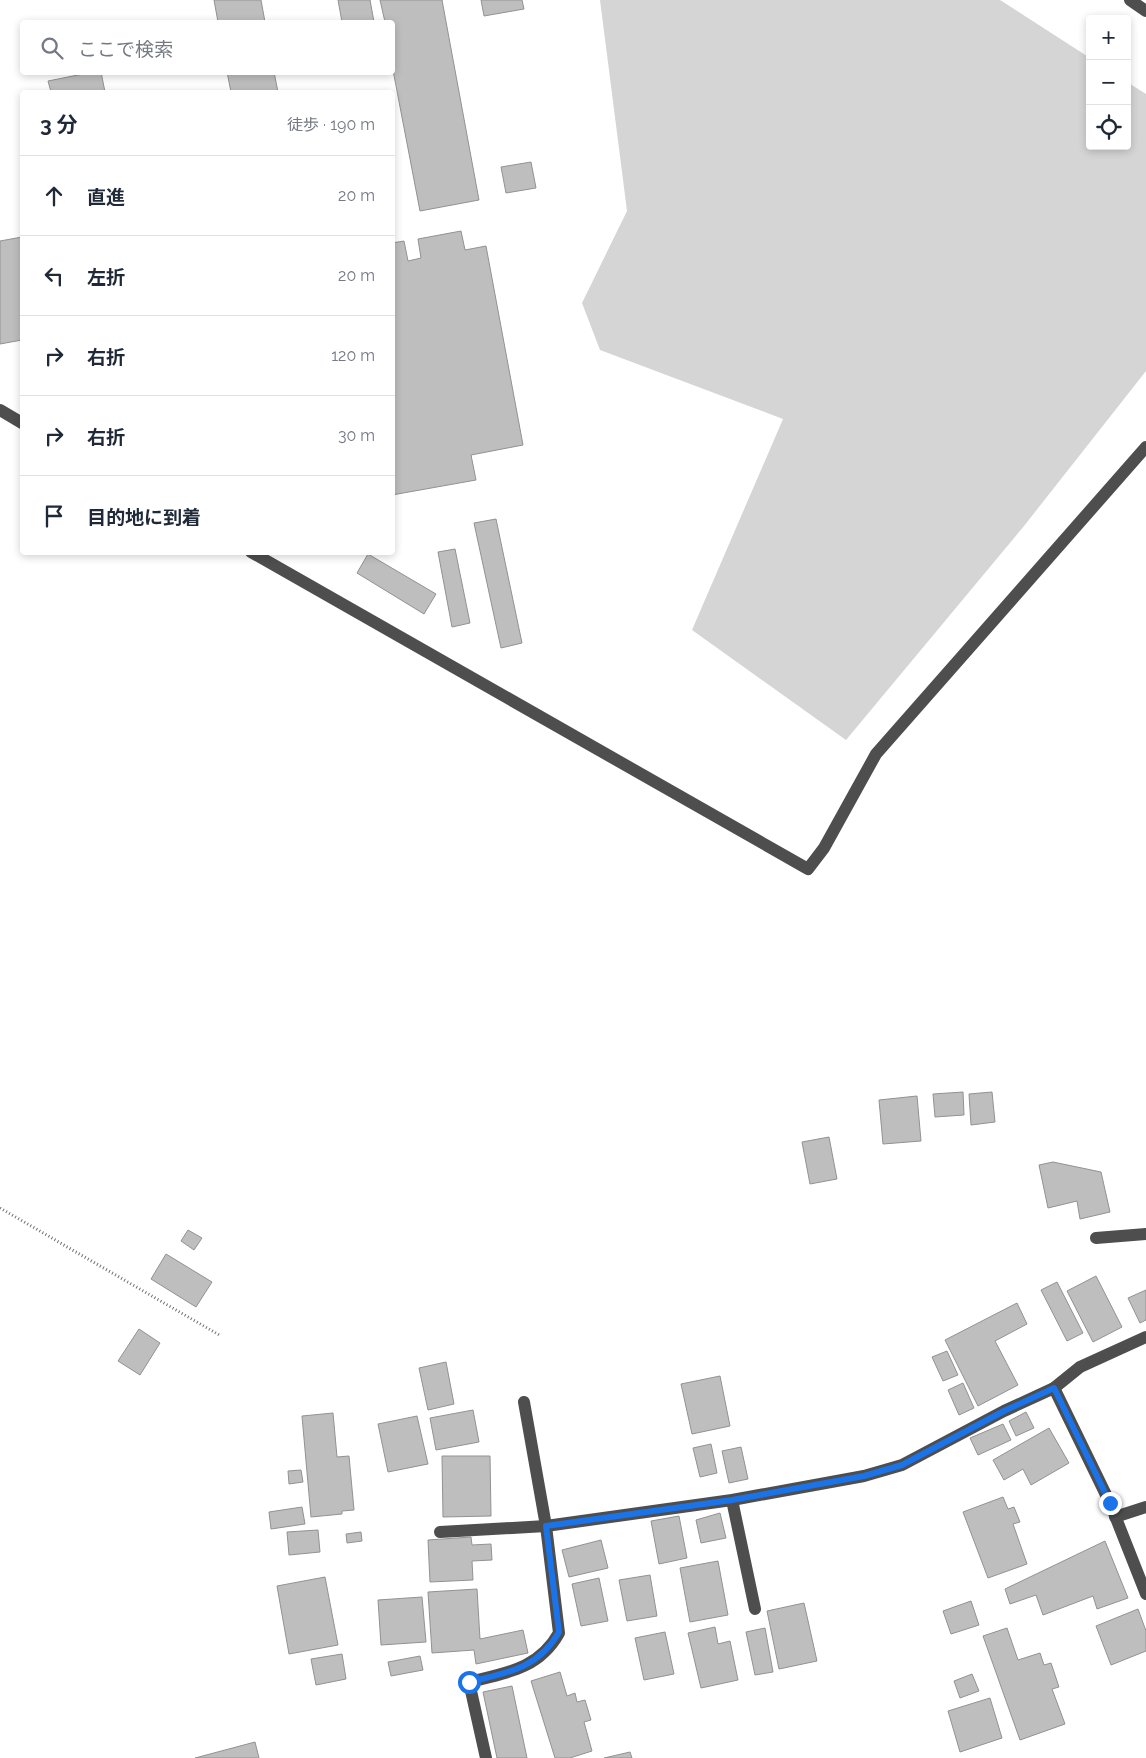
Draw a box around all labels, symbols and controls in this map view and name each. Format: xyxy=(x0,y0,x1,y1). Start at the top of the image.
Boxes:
map controls xyxy=(1086,15,1131,150)
button: + xyxy=(1086,15,1131,60)
search box xyxy=(20,20,395,75)
icon: search xyxy=(38,34,66,62)
text: ここで検索 xyxy=(78,38,173,60)
button: − xyxy=(1086,60,1131,105)
button: locate xyxy=(1086,105,1131,150)
text: 3 分 xyxy=(40,112,78,137)
text: 徒歩 · 190 m xyxy=(287,115,375,134)
icon: ahead xyxy=(40,182,68,210)
text: 直進 xyxy=(87,186,125,208)
text: 20 m xyxy=(338,186,375,205)
icon: left xyxy=(40,262,68,290)
text: 左折 xyxy=(87,266,125,288)
text: 20 m xyxy=(338,266,375,285)
icon: right xyxy=(40,342,68,370)
text: 右折 xyxy=(87,346,125,368)
text: 120 m xyxy=(331,346,375,365)
icon: right xyxy=(40,422,68,450)
text: 右折 xyxy=(87,426,125,448)
text: 30 m xyxy=(338,426,375,445)
icon: arrive xyxy=(40,502,68,530)
text: 目的地に到着 xyxy=(87,506,201,528)
route end xyxy=(1099,1492,1122,1515)
route start xyxy=(458,1671,481,1694)

